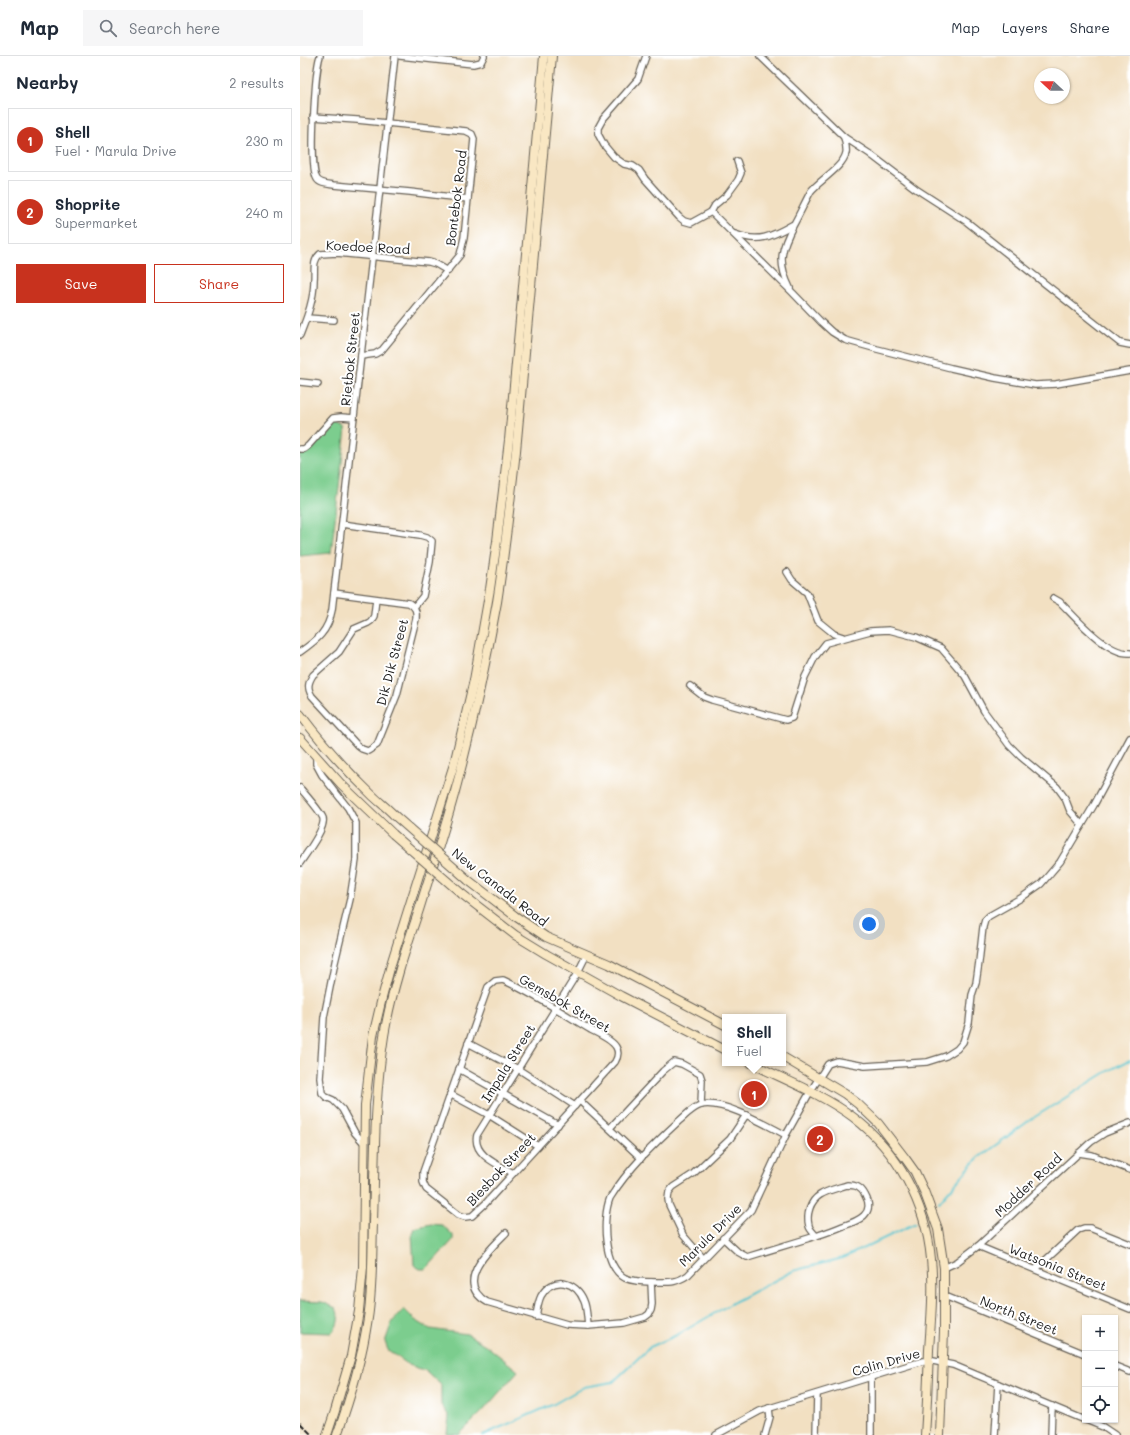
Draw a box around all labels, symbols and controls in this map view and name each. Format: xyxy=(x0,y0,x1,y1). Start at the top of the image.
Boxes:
search box xyxy=(83,10,363,46)
text: Map xyxy=(20,15,59,40)
icon: search xyxy=(97,17,119,39)
text: Search here xyxy=(129,18,220,38)
text: Map xyxy=(951,18,980,37)
text: Layers xyxy=(1002,18,1048,37)
text: Share xyxy=(1070,18,1110,37)
north arrow xyxy=(1034,68,1070,104)
text: Nearby xyxy=(16,71,78,93)
text: 2 results xyxy=(229,74,284,91)
text: Shell xyxy=(55,122,90,142)
text: 1 xyxy=(27,132,33,149)
text: 230 m xyxy=(246,132,283,149)
text: Fuel · Marula Drive xyxy=(55,142,177,159)
street label: Bontebok Road xyxy=(441,149,470,247)
text: Shoprite xyxy=(55,194,120,214)
text: 2 xyxy=(26,204,34,221)
text: 240 m xyxy=(246,204,283,221)
text: Supermarket xyxy=(55,214,138,231)
street label: Koedoe Road xyxy=(326,236,411,257)
button: Save xyxy=(16,264,146,303)
button: Share xyxy=(154,264,284,303)
street label: Rietbok Street xyxy=(336,311,363,407)
street label: Dik Dik Street xyxy=(372,616,411,707)
street label: New Canada Road xyxy=(449,844,552,929)
your location xyxy=(859,914,879,934)
street label: Gemsbok Street xyxy=(516,970,614,1036)
popup xyxy=(722,1014,786,1066)
street label: Impala Street xyxy=(477,1020,539,1105)
text: Shell xyxy=(736,1022,772,1042)
text: Fuel xyxy=(736,1042,762,1059)
pin: 1 xyxy=(741,1079,767,1109)
pin: 2 xyxy=(807,1124,833,1154)
street label: Blesbok Street xyxy=(462,1128,539,1209)
street label: Modder Road xyxy=(991,1149,1065,1220)
street label: Marula Drive xyxy=(675,1200,745,1270)
street label: Watsonia Street xyxy=(1007,1239,1110,1294)
street label: North Street xyxy=(978,1291,1061,1338)
map controls xyxy=(1082,1315,1118,1423)
button: + xyxy=(1082,1315,1118,1351)
street label: Colin Drive xyxy=(850,1344,922,1379)
button: − xyxy=(1082,1351,1118,1387)
button: locate xyxy=(1082,1387,1118,1423)

